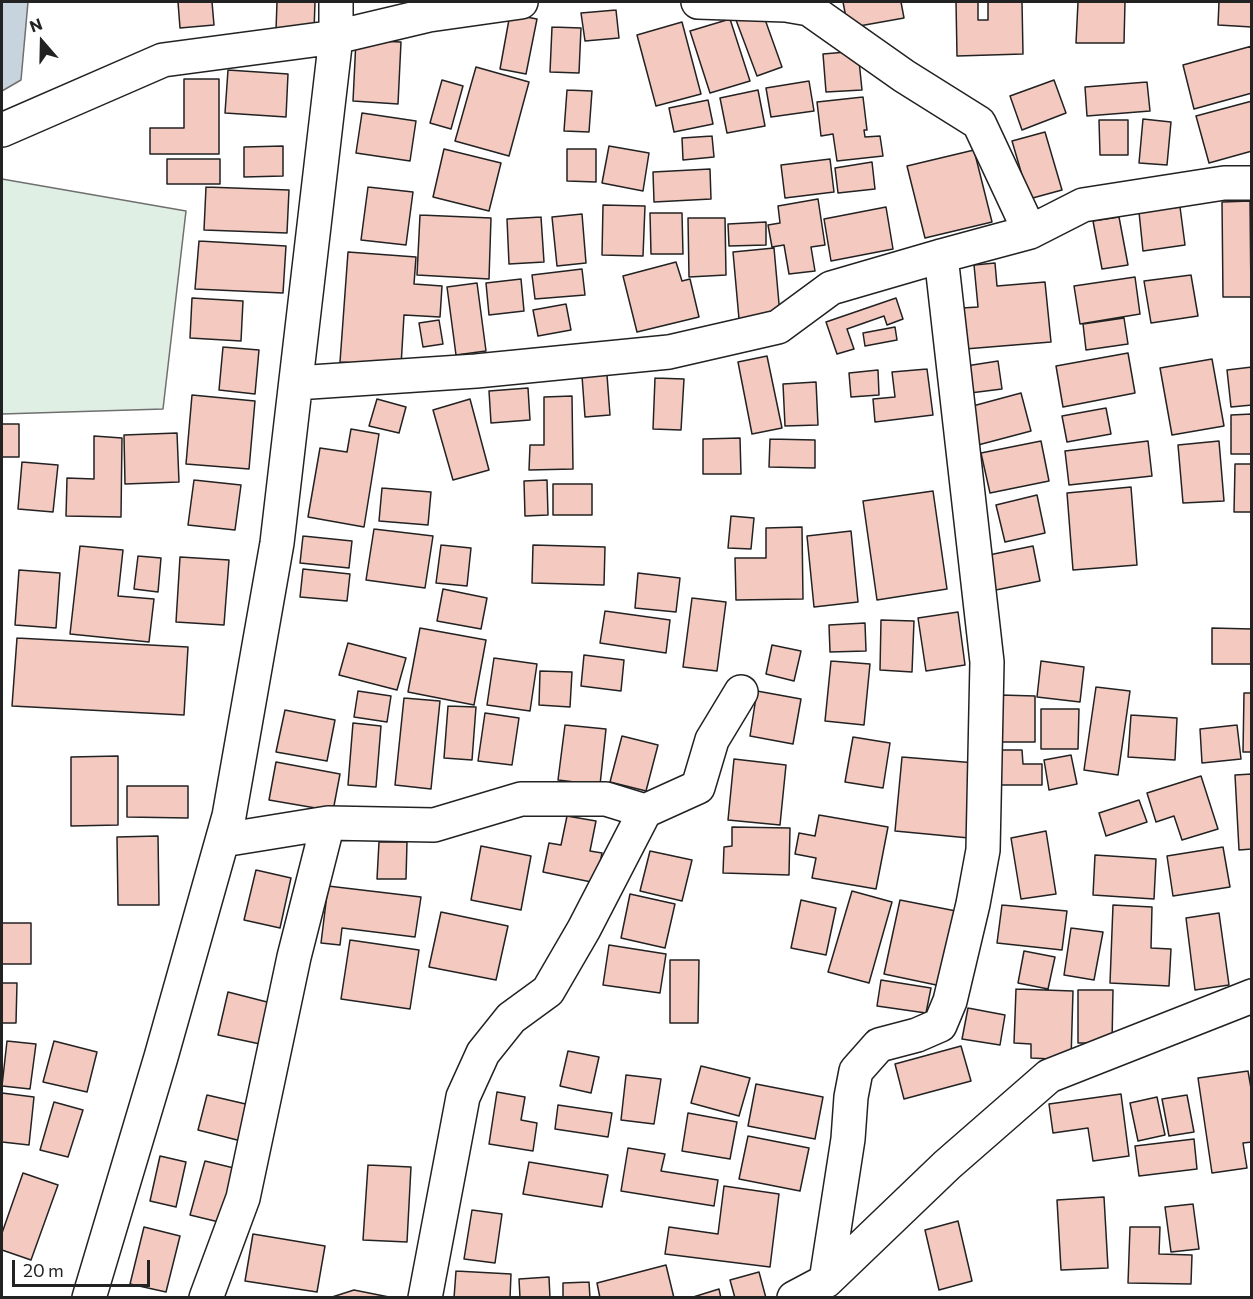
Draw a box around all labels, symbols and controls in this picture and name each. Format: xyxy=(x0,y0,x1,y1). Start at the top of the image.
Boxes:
north arrow xyxy=(12,12,72,72)
text: N xyxy=(27,14,45,36)
scale bar xyxy=(15,1248,153,1286)
text: 20 m xyxy=(23,1259,64,1281)

